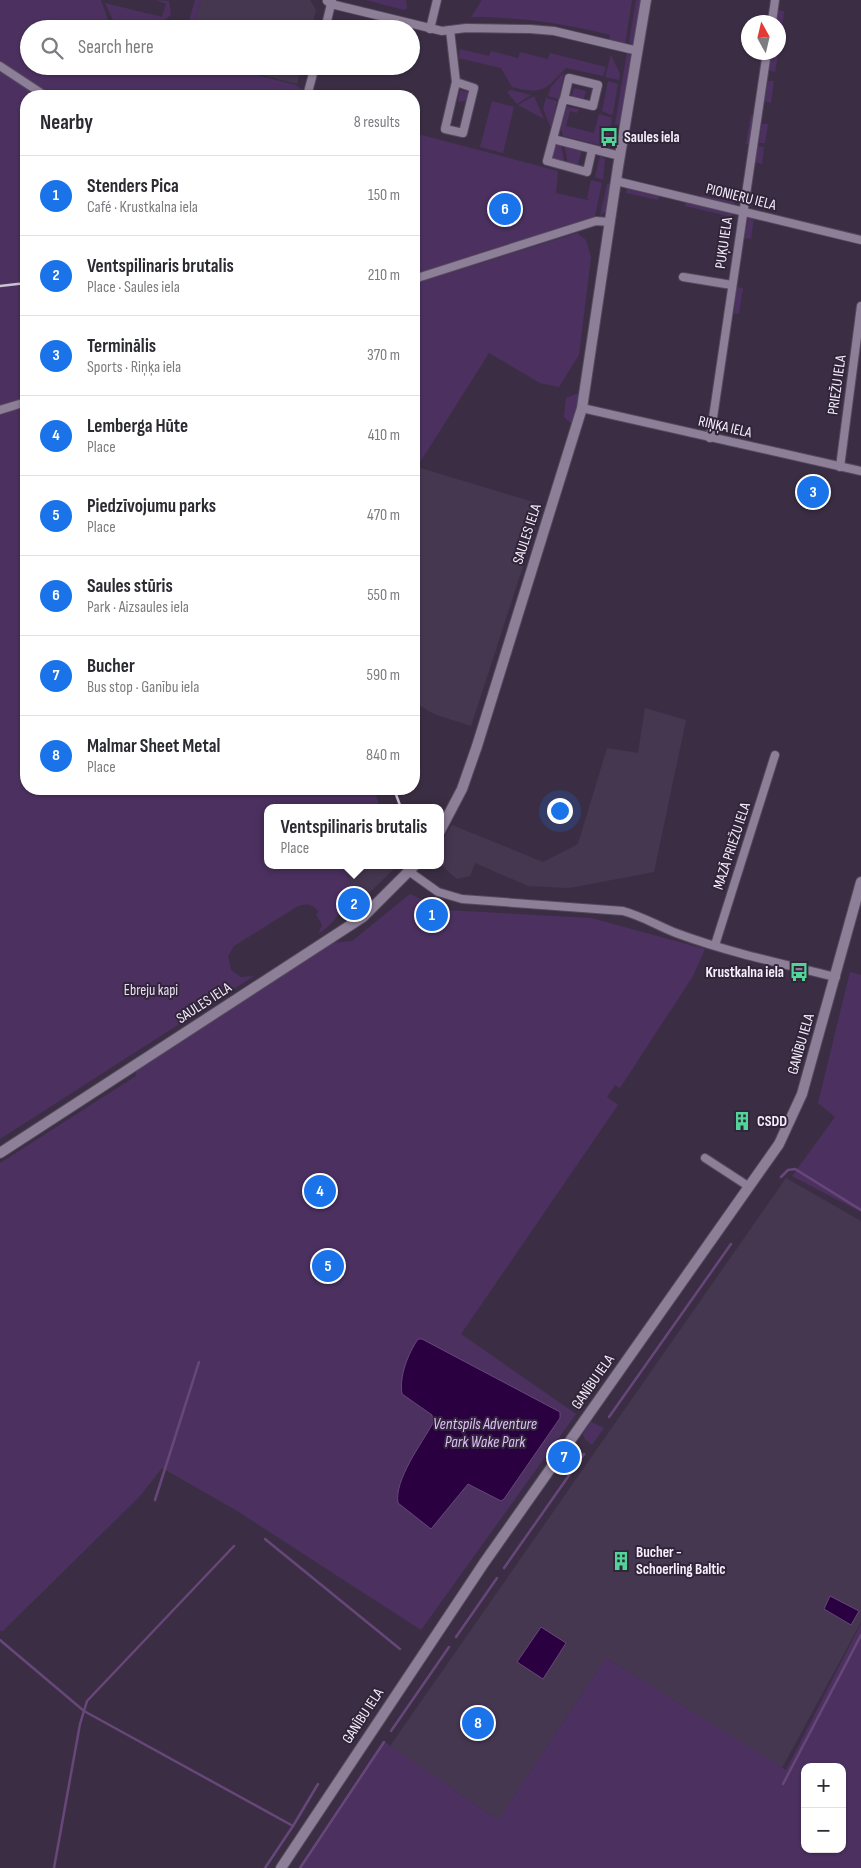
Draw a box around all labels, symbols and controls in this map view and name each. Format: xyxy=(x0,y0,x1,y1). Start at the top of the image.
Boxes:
north arrow xyxy=(741,15,786,60)
search box xyxy=(20,20,420,75)
icon: search xyxy=(38,34,66,62)
text: Search here xyxy=(78,36,154,59)
text: Nearby xyxy=(40,110,93,135)
text: 8 results xyxy=(354,113,400,132)
bus stop icon: Saules iela xyxy=(598,126,620,148)
place label: Saules iela xyxy=(624,128,680,147)
text: Stenders Pica xyxy=(87,175,179,198)
street label: PIONIERU IELA xyxy=(704,179,779,215)
text: 1 xyxy=(53,186,59,205)
text: 150 m xyxy=(368,186,400,205)
pin: 6 xyxy=(489,190,521,228)
text: Café · Krustkalna iela xyxy=(87,198,198,217)
street label: PUĶU IELA xyxy=(711,216,737,270)
text: Ventspilinaris brutalis xyxy=(87,255,234,278)
text: 2 xyxy=(52,266,60,285)
text: 210 m xyxy=(368,266,400,285)
text: Place · Saules iela xyxy=(87,278,180,297)
text: Terminālis xyxy=(87,335,156,358)
text: 3 xyxy=(52,346,60,365)
text: 370 m xyxy=(367,346,400,365)
street label: PRIEŽU IELA xyxy=(823,353,851,416)
text: Sports · Riņķa iela xyxy=(87,358,181,377)
street label: RIŅĶA IELA xyxy=(696,412,754,443)
text: Lemberga Hūte xyxy=(87,415,188,438)
text: 4 xyxy=(52,426,60,445)
text: 410 m xyxy=(368,426,400,445)
text: Place xyxy=(87,438,116,457)
pin: 3 xyxy=(797,473,829,511)
text: Piedzīvojumu parks xyxy=(87,495,216,518)
street label: SAULES IELA xyxy=(508,501,546,566)
text: 5 xyxy=(52,506,60,525)
text: 470 m xyxy=(367,506,400,525)
text: Place xyxy=(87,518,116,537)
text: Saules stūris xyxy=(87,575,173,598)
text: 6 xyxy=(52,586,60,605)
text: 550 m xyxy=(367,586,400,605)
text: Park · Aizsaules iela xyxy=(87,598,189,617)
text: Bucher xyxy=(87,655,135,678)
text: 7 xyxy=(53,666,59,685)
text: 590 m xyxy=(367,666,400,685)
text: Bus stop · Ganību iela xyxy=(87,678,199,697)
text: Malmar Sheet Metal xyxy=(87,735,220,758)
text: 8 xyxy=(52,746,60,765)
text: 840 m xyxy=(366,746,400,765)
text: Place xyxy=(87,758,116,777)
your location xyxy=(547,798,573,824)
street label: MAZĀ PRIEŽU IELA xyxy=(709,800,755,892)
popup xyxy=(264,804,444,869)
text: Ventspilinaris brutalis xyxy=(281,816,427,839)
text: Place xyxy=(281,839,309,858)
pin: 2 xyxy=(338,885,370,923)
pin: 1 xyxy=(416,896,448,934)
bus stop icon: Krustkalna iela xyxy=(788,961,810,983)
place label: Krustkalna iela xyxy=(706,963,784,982)
street label: SAULES IELA xyxy=(173,978,236,1028)
park label: Ebreju kapi xyxy=(124,981,178,1000)
street label: GANĪBU IELA xyxy=(783,1011,819,1077)
building icon: CSDD xyxy=(731,1110,753,1132)
place label: CSDD xyxy=(757,1112,787,1131)
pin: 4 xyxy=(304,1172,336,1210)
pin: 5 xyxy=(312,1247,344,1285)
street label: GANĪBU IELA xyxy=(567,1351,619,1413)
water label: Ventspils Adventure Park Wake Park xyxy=(433,1415,537,1452)
pin: 7 xyxy=(548,1438,580,1476)
place label: Bucher - Schoerling Baltic xyxy=(636,1543,726,1579)
building icon: Bucher - Schoerling Baltic xyxy=(610,1550,632,1572)
street label: GANĪBU IELA xyxy=(338,1684,388,1747)
pin: 8 xyxy=(462,1704,494,1742)
map controls xyxy=(801,1763,846,1853)
button: + xyxy=(801,1763,846,1808)
button: − xyxy=(801,1808,846,1853)

